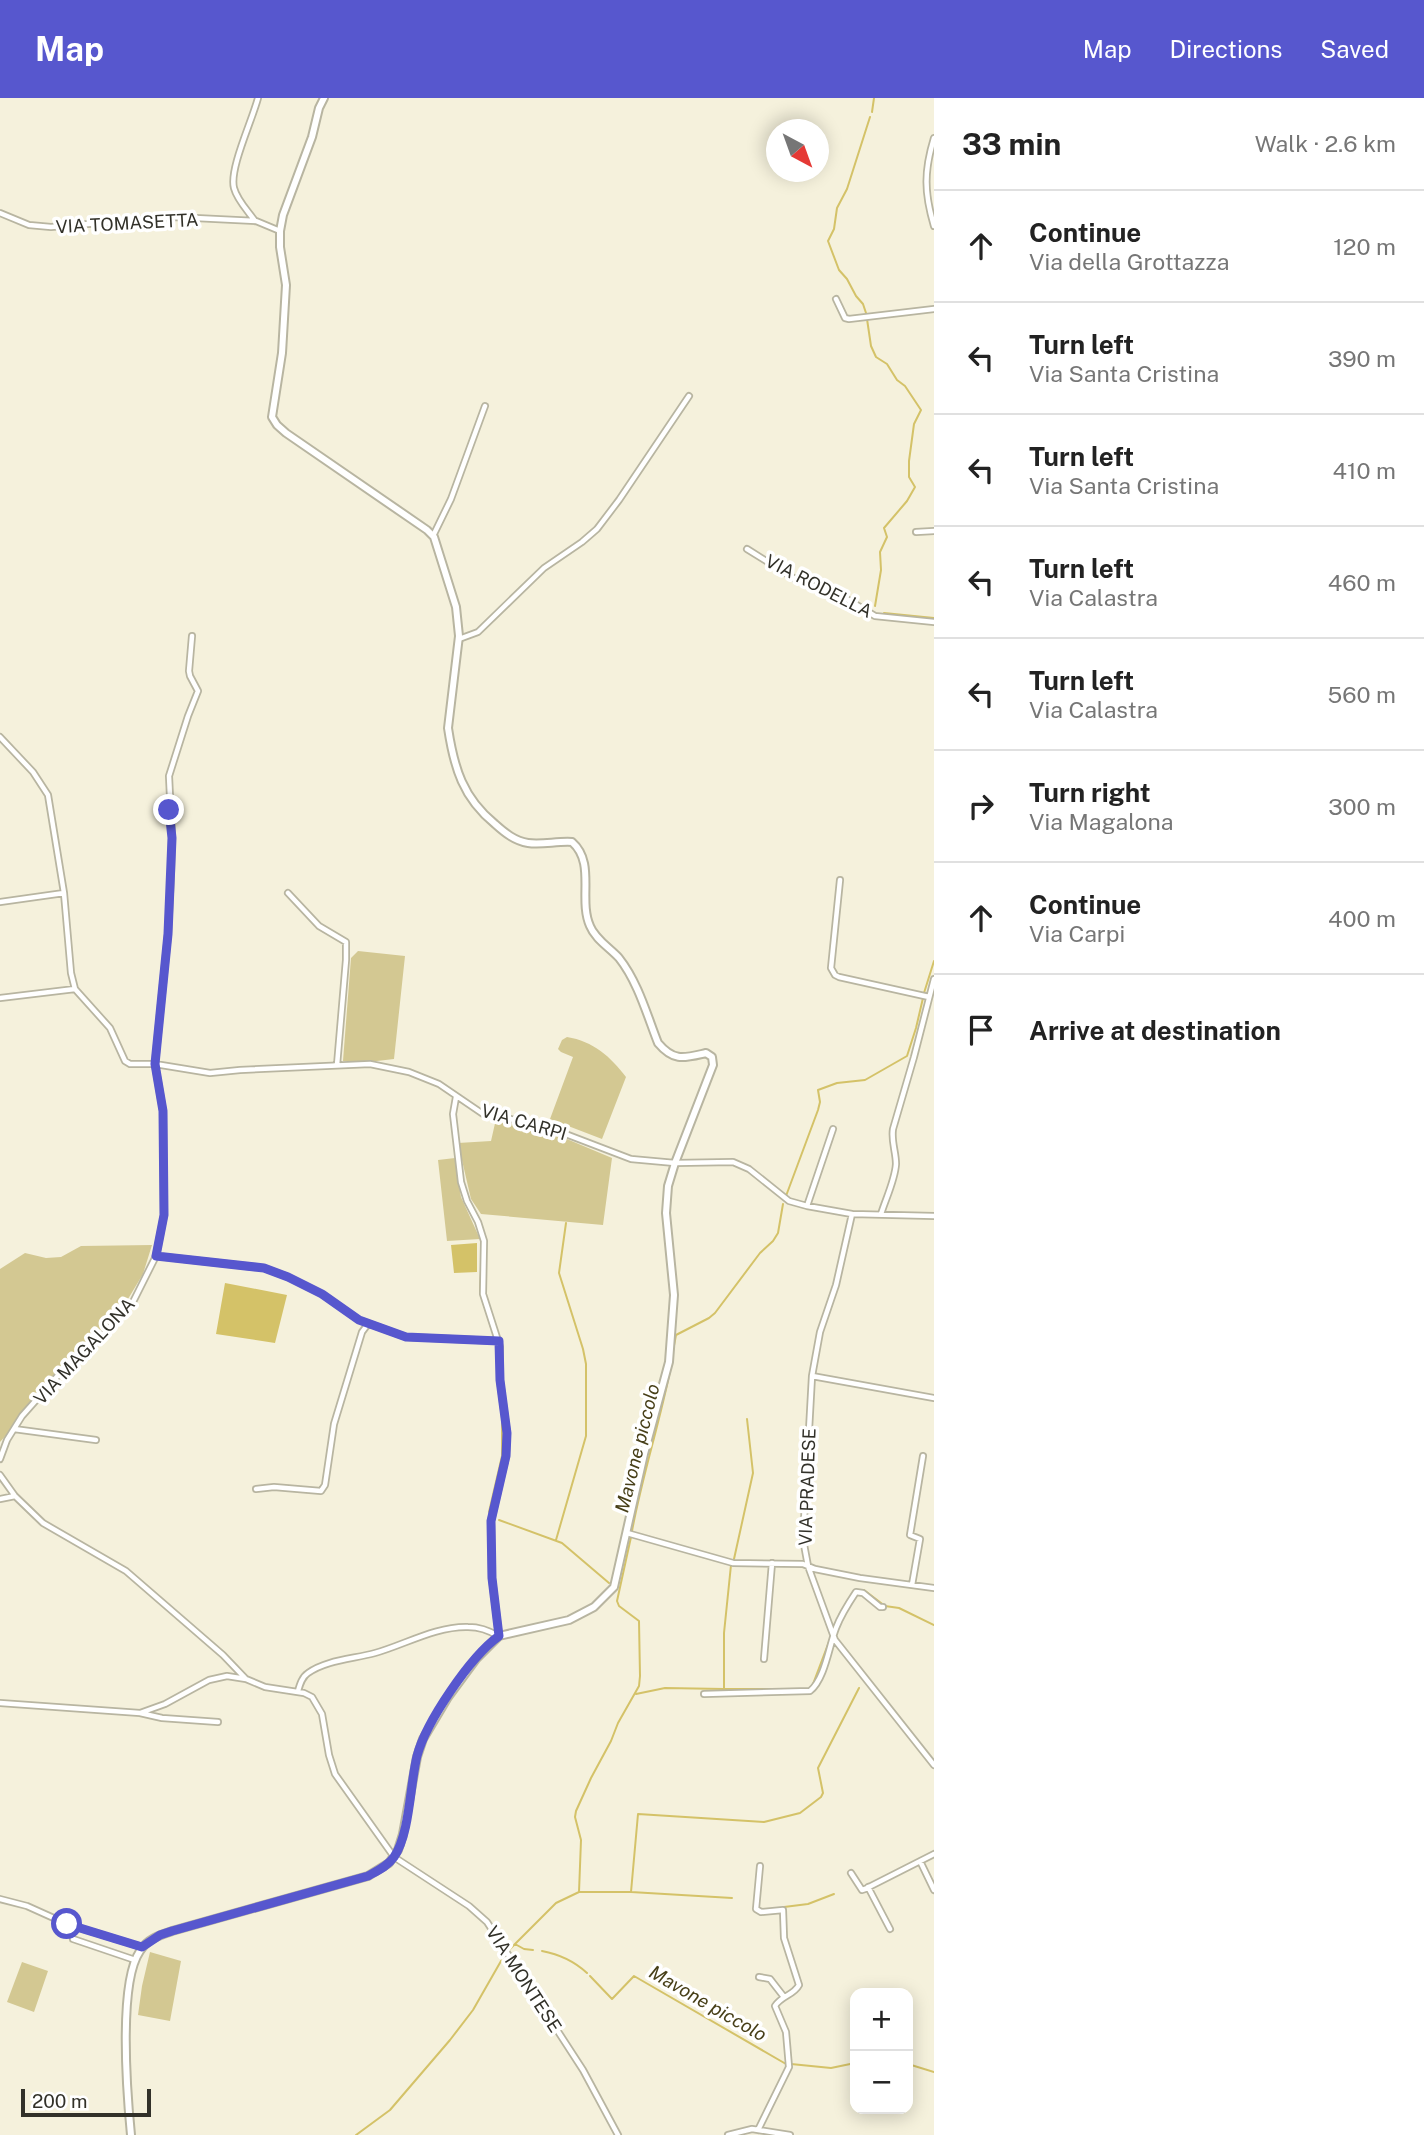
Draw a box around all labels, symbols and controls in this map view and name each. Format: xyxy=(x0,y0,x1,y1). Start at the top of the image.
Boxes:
text: Map xyxy=(35,30,104,68)
text: Map xyxy=(1083,35,1132,63)
text: Directions xyxy=(1170,35,1282,63)
text: Saved xyxy=(1320,35,1389,63)
north arrow xyxy=(766,119,829,182)
text: 33 min xyxy=(962,126,1061,162)
text: Walk · 2.6 km xyxy=(1255,130,1396,157)
street label: VIA TOMASETTA xyxy=(55,209,199,237)
text: Continue xyxy=(1029,217,1141,248)
icon: ahead xyxy=(962,227,1000,265)
text: 120 m xyxy=(1333,233,1396,260)
text: Via della Grottazza xyxy=(1029,248,1229,275)
text: Turn left xyxy=(1029,329,1134,360)
icon: left xyxy=(962,339,1000,377)
text: 390 m xyxy=(1328,345,1396,372)
text: Via Santa Cristina xyxy=(1029,360,1219,387)
text: Turn left xyxy=(1029,441,1134,472)
icon: left xyxy=(962,451,1000,489)
text: 410 m xyxy=(1333,457,1396,484)
text: Via Santa Cristina xyxy=(1029,472,1219,499)
street label: VIA RODELLA xyxy=(762,550,876,622)
text: Turn left xyxy=(1029,553,1134,584)
icon: left xyxy=(962,563,1000,601)
text: 460 m xyxy=(1328,569,1396,596)
text: Via Calastra xyxy=(1029,584,1158,611)
text: Turn left xyxy=(1029,665,1134,696)
icon: left xyxy=(962,675,1000,713)
text: 560 m xyxy=(1328,681,1396,708)
text: Via Calastra xyxy=(1029,696,1158,723)
text: Turn right xyxy=(1029,777,1151,808)
icon: right xyxy=(962,787,1000,825)
text: 300 m xyxy=(1328,793,1396,820)
route end xyxy=(153,794,184,825)
text: Via Magalona xyxy=(1029,808,1174,835)
text: Continue xyxy=(1029,889,1141,920)
icon: ahead xyxy=(962,899,1000,937)
text: 400 m xyxy=(1328,905,1396,932)
text: Via Carpi xyxy=(1029,920,1125,947)
icon: arrive xyxy=(962,1011,1000,1049)
text: Arrive at destination xyxy=(1029,1015,1281,1046)
street label: VIA CARPI xyxy=(479,1100,569,1144)
street label: VIA MAGALONA xyxy=(29,1293,139,1409)
water label: Mavone piccolo xyxy=(610,1381,664,1515)
street label: VIA PRADESE xyxy=(794,1428,820,1546)
route start xyxy=(51,1908,82,1939)
street label: VIA MONTESE xyxy=(482,1922,566,2036)
water label: Mavone piccolo xyxy=(645,1961,771,2045)
map controls xyxy=(850,1988,913,2114)
button: + xyxy=(850,1988,913,2051)
button: − xyxy=(850,2051,913,2114)
scale bar xyxy=(21,2086,150,2118)
text: 200 m xyxy=(32,2090,88,2112)

